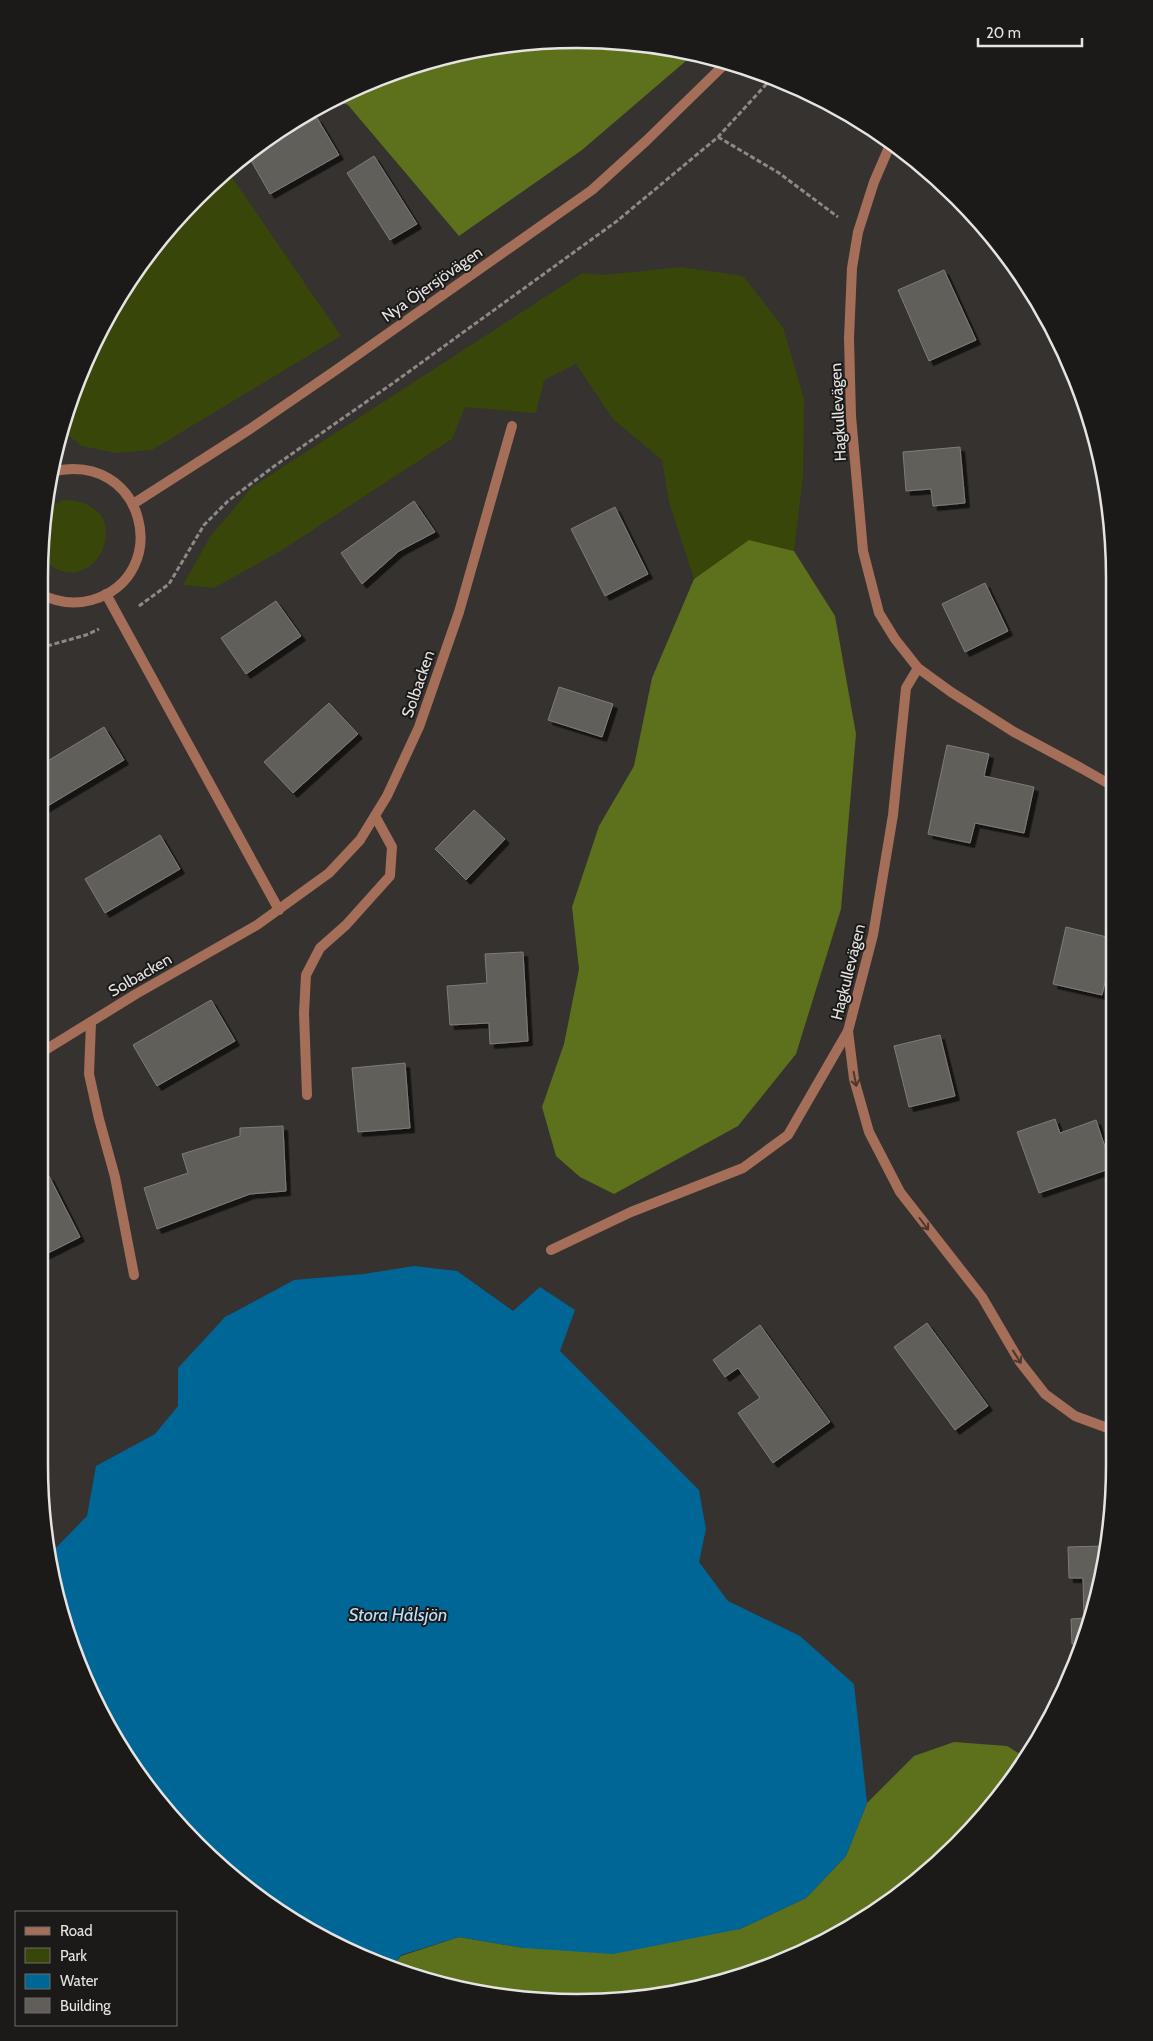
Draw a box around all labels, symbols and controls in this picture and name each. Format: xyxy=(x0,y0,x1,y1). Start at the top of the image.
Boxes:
scale bar xyxy=(978,15,1082,47)
text: 20 m xyxy=(986,24,1021,42)
street label: Nya Öjersjövägen xyxy=(378,242,486,326)
street label: Hagkullevägen xyxy=(826,362,850,462)
street label: Solbacken xyxy=(398,648,438,720)
street label: Hagkullevägen xyxy=(827,922,869,1022)
street label: Solbacken xyxy=(105,949,175,1001)
one-way arrow xyxy=(851,1071,860,1087)
one-way arrow xyxy=(919,1217,930,1230)
one-way arrow xyxy=(1012,1350,1022,1364)
water label: Stora Hålsjön xyxy=(349,1604,447,1626)
legend xyxy=(15,1911,178,2026)
text: Road xyxy=(60,1922,93,1940)
text: Park xyxy=(60,1947,87,1965)
text: Water xyxy=(60,1972,98,1990)
text: Building xyxy=(60,1997,111,2015)

